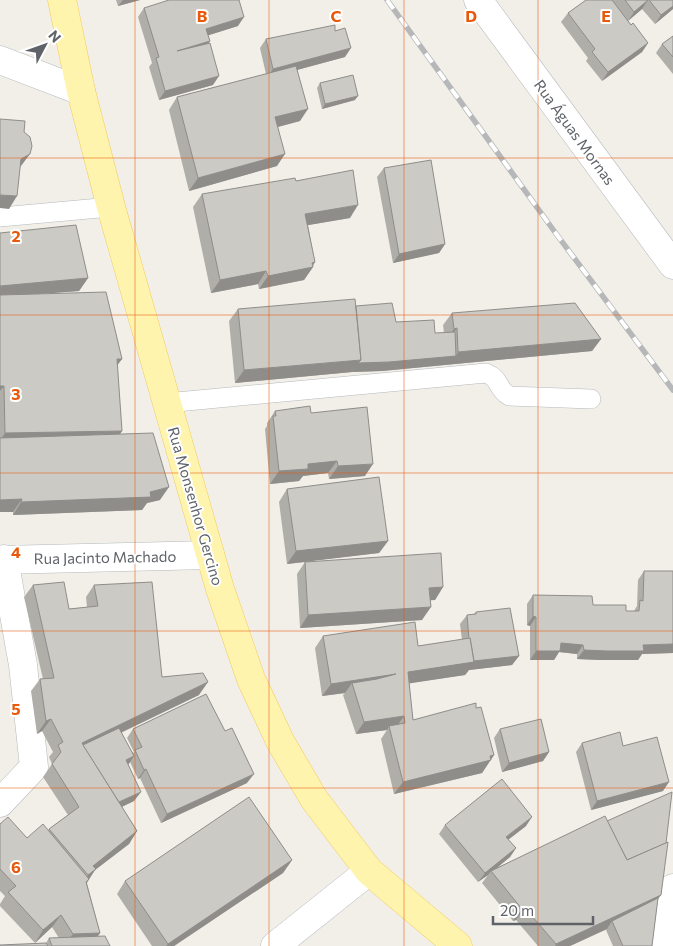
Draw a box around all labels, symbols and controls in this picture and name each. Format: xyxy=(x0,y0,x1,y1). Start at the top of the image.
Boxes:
text: B xyxy=(197,6,208,25)
text: C xyxy=(331,6,342,25)
text: D xyxy=(465,6,477,25)
text: E xyxy=(601,6,611,25)
north arrow xyxy=(20,20,70,70)
text: N xyxy=(45,27,65,46)
street label: Rua Águas Mornas xyxy=(531,75,620,188)
text: 2 xyxy=(11,226,21,245)
text: 3 xyxy=(11,384,21,403)
street label: Rua Monsenhor Gercino xyxy=(165,425,227,587)
text: 4 xyxy=(11,542,21,561)
street label: Rua Jacinto Machado xyxy=(34,547,176,567)
text: 5 xyxy=(11,699,21,718)
text: 6 xyxy=(11,857,21,876)
scale bar xyxy=(493,894,593,926)
text: 20 m xyxy=(500,901,534,919)

